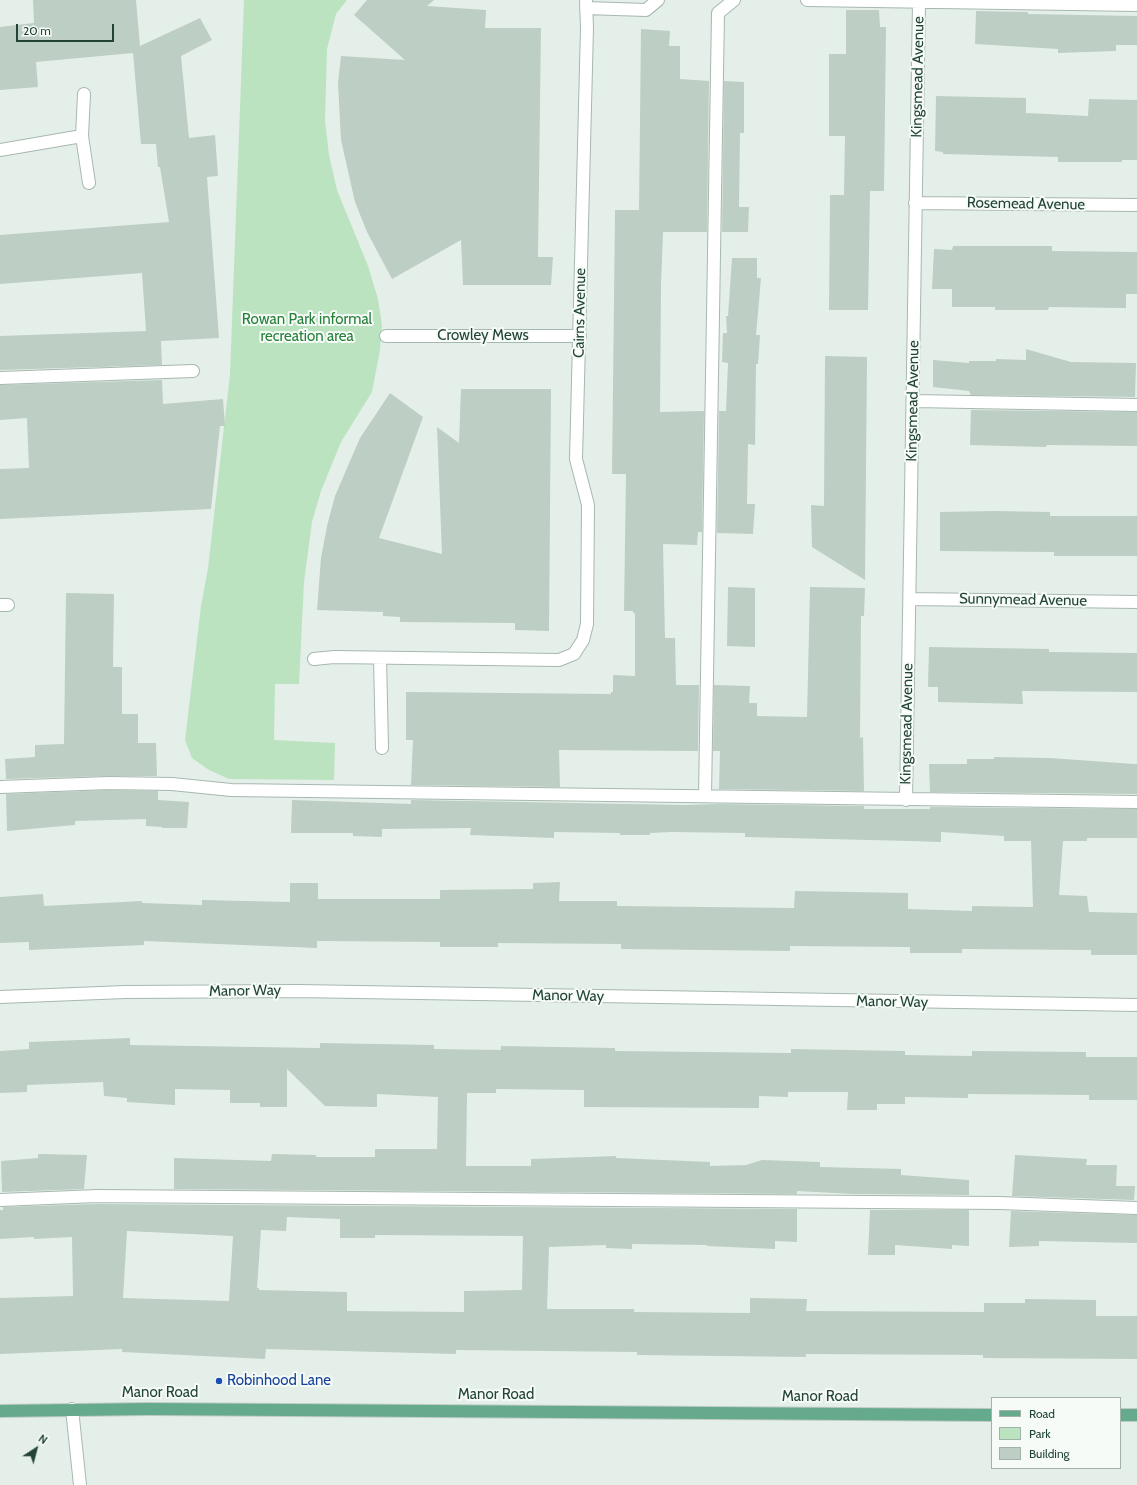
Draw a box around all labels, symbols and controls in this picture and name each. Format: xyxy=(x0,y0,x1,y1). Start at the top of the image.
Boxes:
scale bar xyxy=(18,16,116,42)
street label: Kingsmead Avenue xyxy=(908,16,928,138)
text: 20 m xyxy=(23,23,51,38)
street label: Rosemead Avenue xyxy=(967,194,1085,214)
street label: Cairns Avenue xyxy=(570,268,590,358)
park label: Rowan Park informal recreation area xyxy=(242,311,372,346)
street label: Crowley Mews xyxy=(437,327,529,345)
street label: Kingsmead Avenue xyxy=(903,340,923,462)
street label: Sunnymead Avenue xyxy=(959,590,1087,610)
street label: Kingsmead Avenue xyxy=(897,663,917,785)
street label: Manor Way xyxy=(209,981,281,1001)
street label: Manor Way xyxy=(532,986,604,1006)
street label: Manor Way xyxy=(856,992,928,1012)
place label: Robinhood Lane xyxy=(227,1372,331,1390)
marker: Robinhood Lane xyxy=(214,1376,224,1386)
street label: Manor Road xyxy=(122,1384,198,1402)
street label: Manor Road xyxy=(458,1386,534,1404)
street label: Manor Road xyxy=(782,1388,858,1406)
legend xyxy=(991,1397,1121,1469)
text: Road xyxy=(1029,1406,1055,1421)
text: Park xyxy=(1029,1426,1051,1441)
north arrow xyxy=(16,1429,56,1469)
text: N xyxy=(36,1431,50,1447)
text: Building xyxy=(1029,1446,1070,1461)

